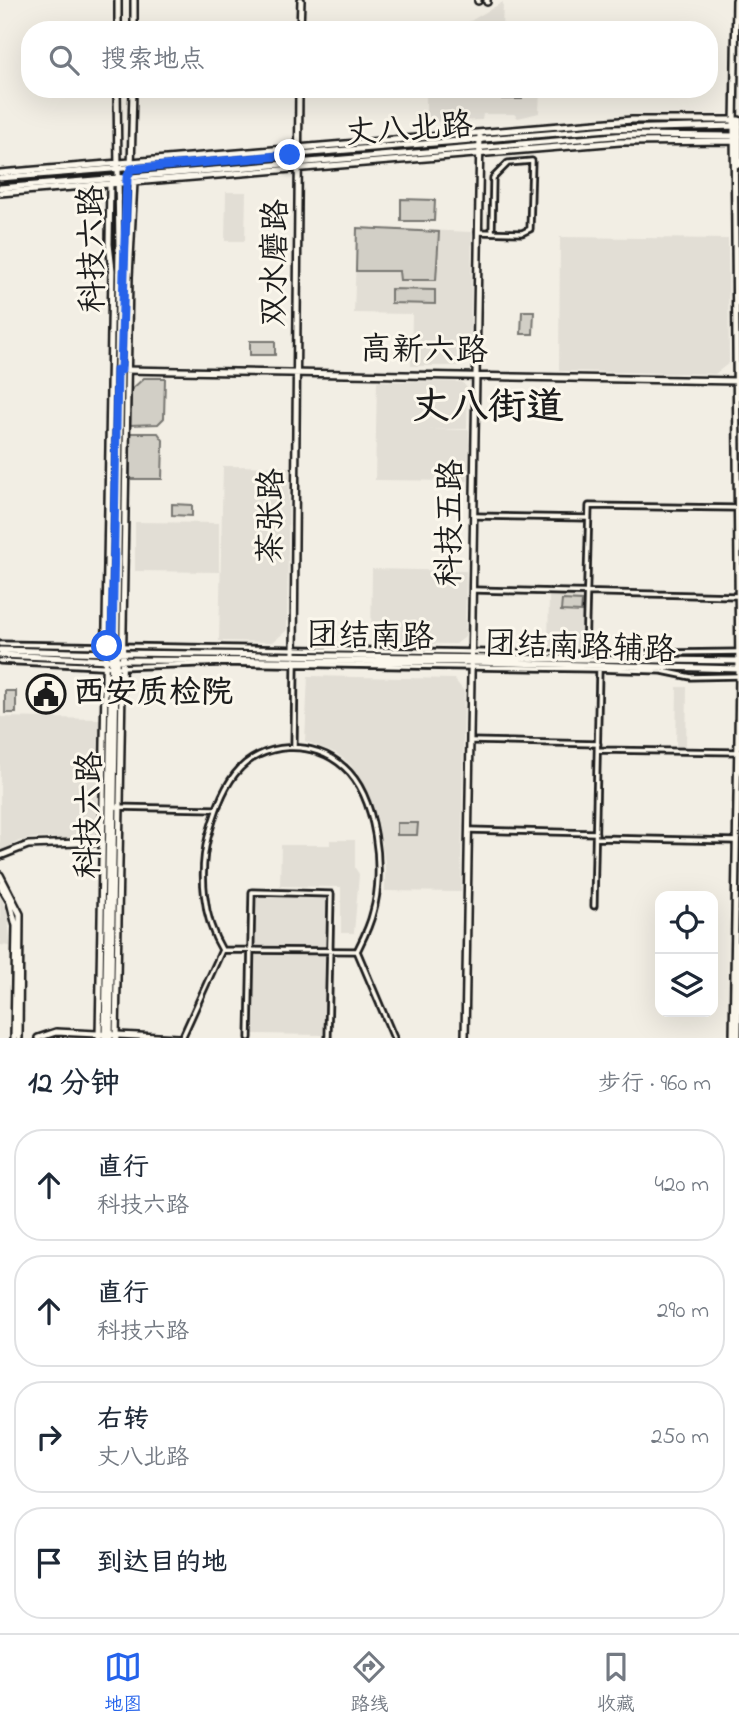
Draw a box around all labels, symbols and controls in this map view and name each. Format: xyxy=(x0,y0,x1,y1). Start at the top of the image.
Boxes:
search box xyxy=(21,21,718,98)
icon: search xyxy=(45,41,83,79)
text: 搜索地点 xyxy=(101,42,205,80)
street label: 丈八北路 xyxy=(344,103,474,159)
route end xyxy=(274,139,305,170)
street label: 科技六路 xyxy=(69,185,119,313)
street label: 双水磨路 xyxy=(252,199,302,327)
street label: 高新六路 xyxy=(360,327,488,377)
district label: 丈八街道 xyxy=(412,381,564,437)
street label: 科技五路 xyxy=(427,459,477,587)
street label: 茶张路 xyxy=(249,468,297,564)
street label: 团结南路 xyxy=(306,613,434,663)
street label: 团结南路辅路 xyxy=(483,622,677,676)
route start xyxy=(91,630,122,661)
place label: 西安质检院 xyxy=(73,671,233,718)
public building icon: 西安质检院 xyxy=(25,673,67,715)
street label: 科技六路 xyxy=(66,751,116,879)
map controls xyxy=(655,891,718,1017)
button: locate xyxy=(655,891,718,954)
button: layers xyxy=(655,954,718,1017)
text: 12 分钟 xyxy=(28,1063,120,1107)
text: 步行 · 960 m xyxy=(598,1068,711,1101)
text: 直行 xyxy=(97,1150,149,1188)
icon: ahead xyxy=(30,1166,68,1204)
text: 420 m xyxy=(655,1169,709,1202)
text: 科技六路 xyxy=(97,1190,189,1223)
text: 直行 xyxy=(97,1276,149,1314)
icon: ahead xyxy=(30,1292,68,1330)
text: 290 m xyxy=(657,1295,709,1328)
text: 科技六路 xyxy=(97,1316,189,1349)
text: 右转 xyxy=(97,1402,149,1440)
icon: right xyxy=(30,1418,68,1456)
text: 250 m xyxy=(651,1421,709,1454)
text: 丈八北路 xyxy=(97,1442,189,1475)
icon: arrive xyxy=(30,1544,68,1582)
text: 到达目的地 xyxy=(97,1545,227,1583)
tab: 地图 xyxy=(104,1648,142,1719)
tab: 路线 xyxy=(350,1648,389,1719)
tab: 收藏 xyxy=(597,1648,635,1719)

